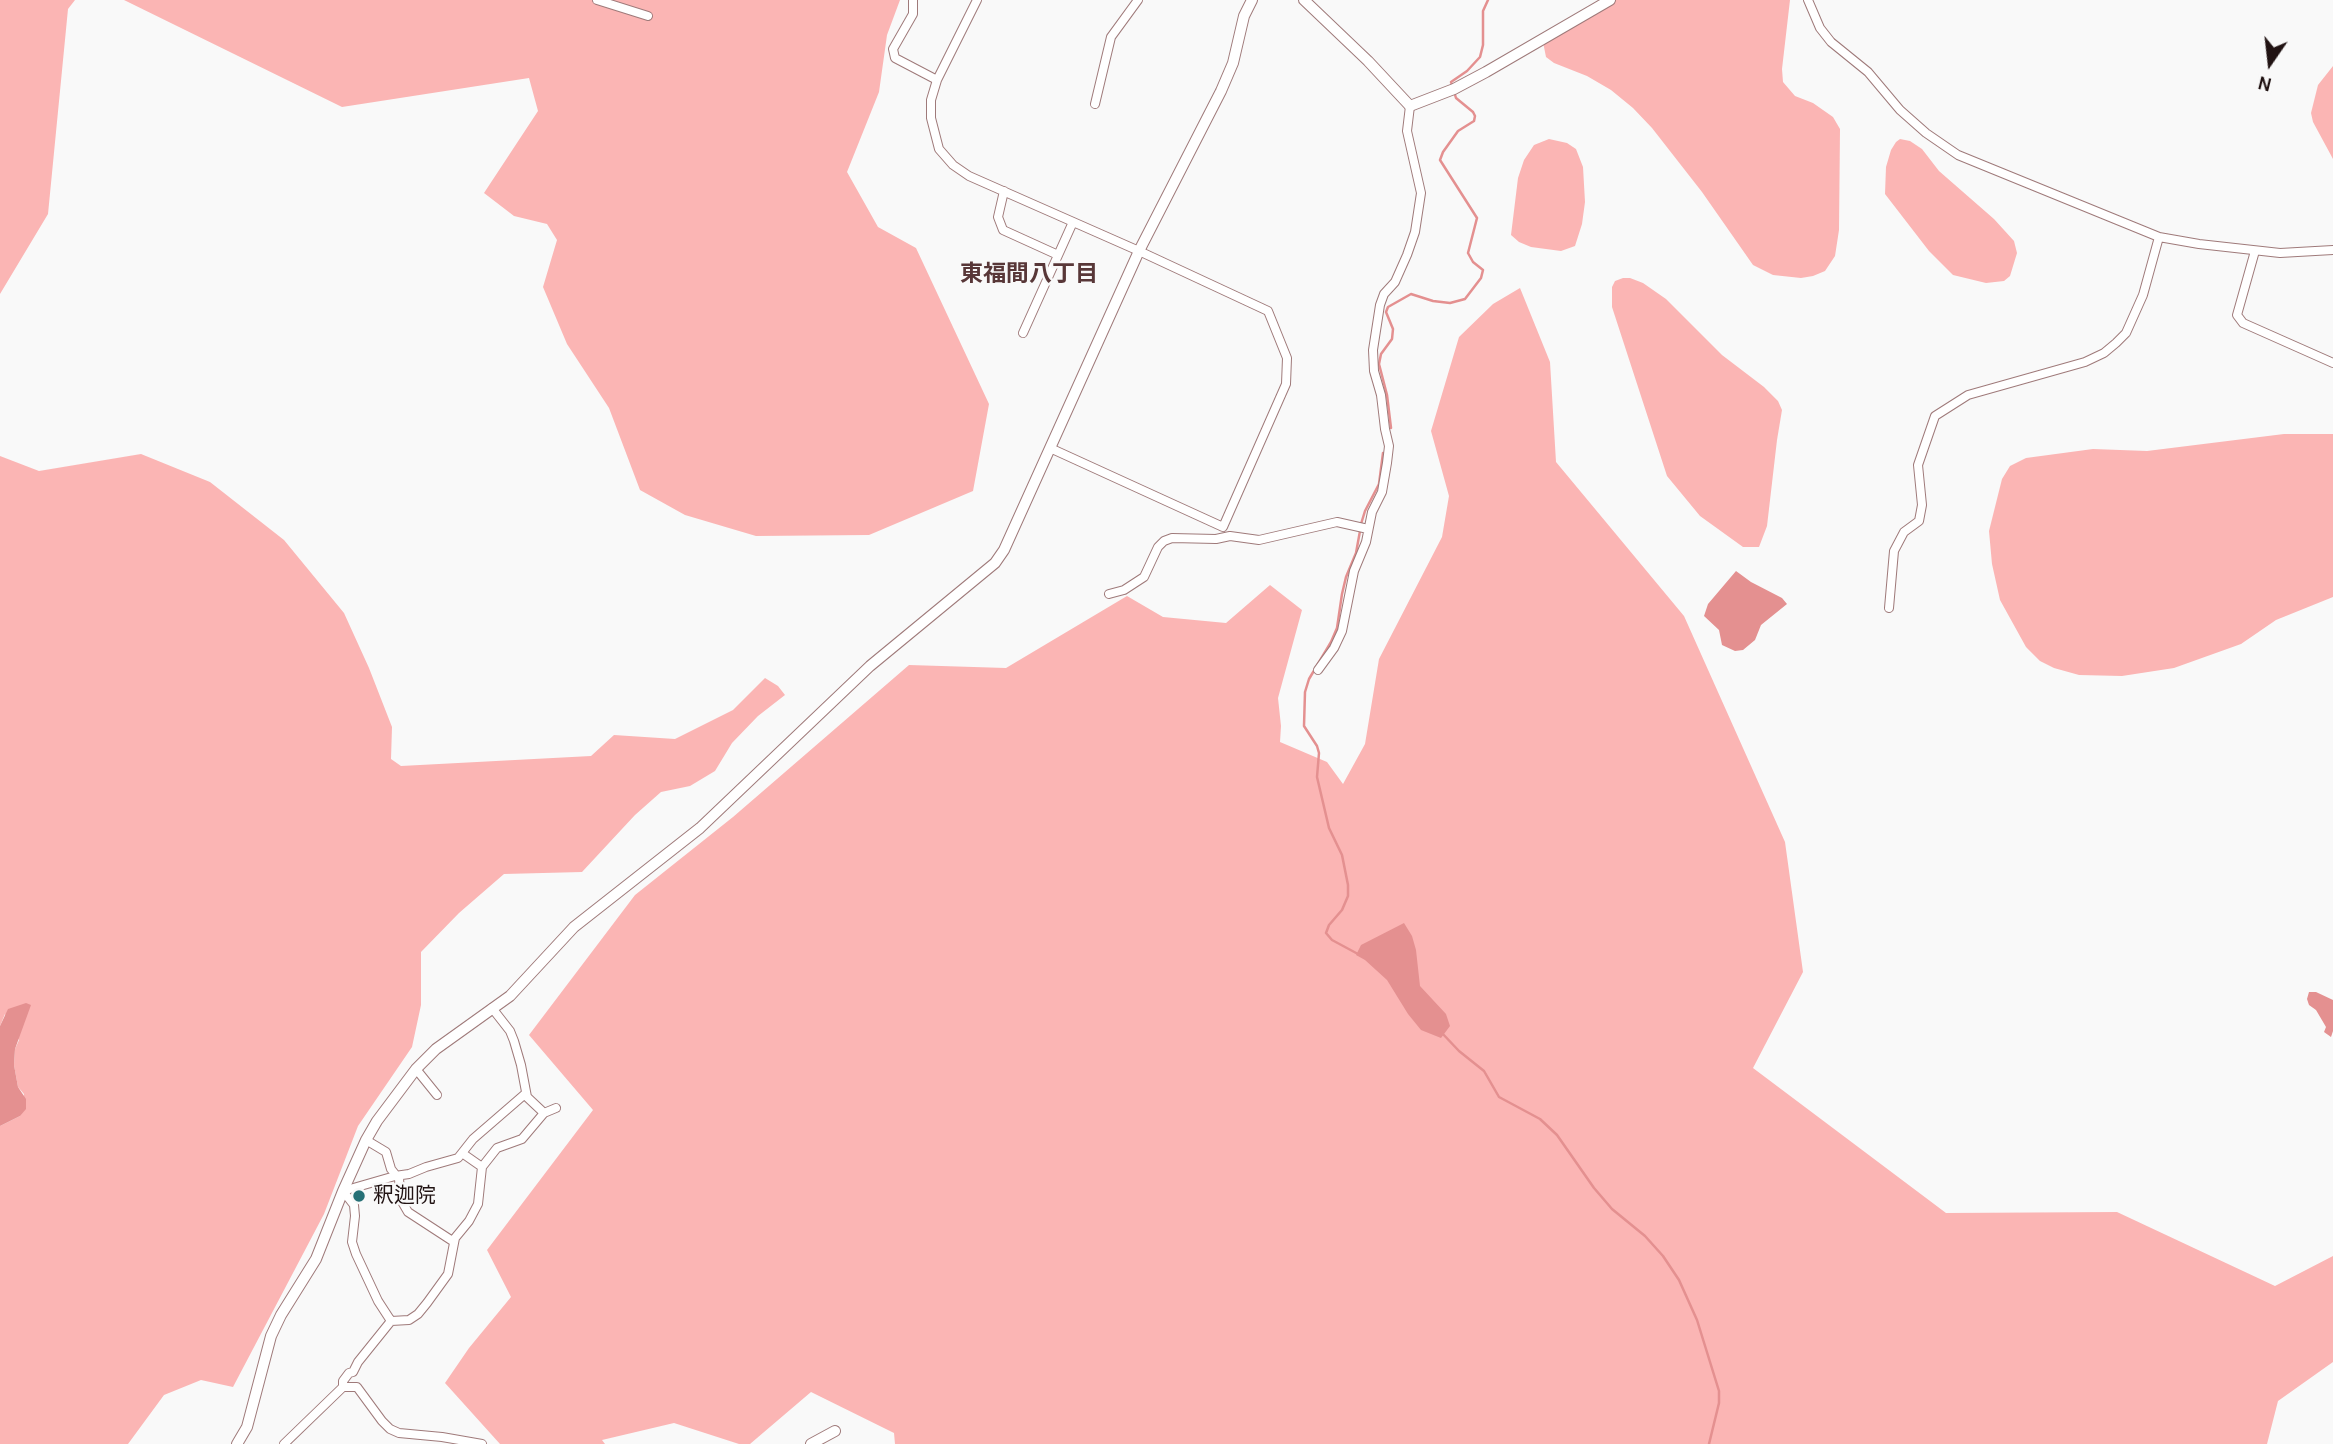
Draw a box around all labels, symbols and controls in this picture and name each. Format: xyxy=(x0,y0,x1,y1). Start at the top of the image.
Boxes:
north arrow xyxy=(2235,28,2305,98)
text: N xyxy=(2256,71,2274,96)
district label: 東福間八丁目 xyxy=(960,260,1098,288)
place label: 釈迦院 xyxy=(373,1183,436,1209)
marker: 釈迦院 xyxy=(351,1188,367,1204)

